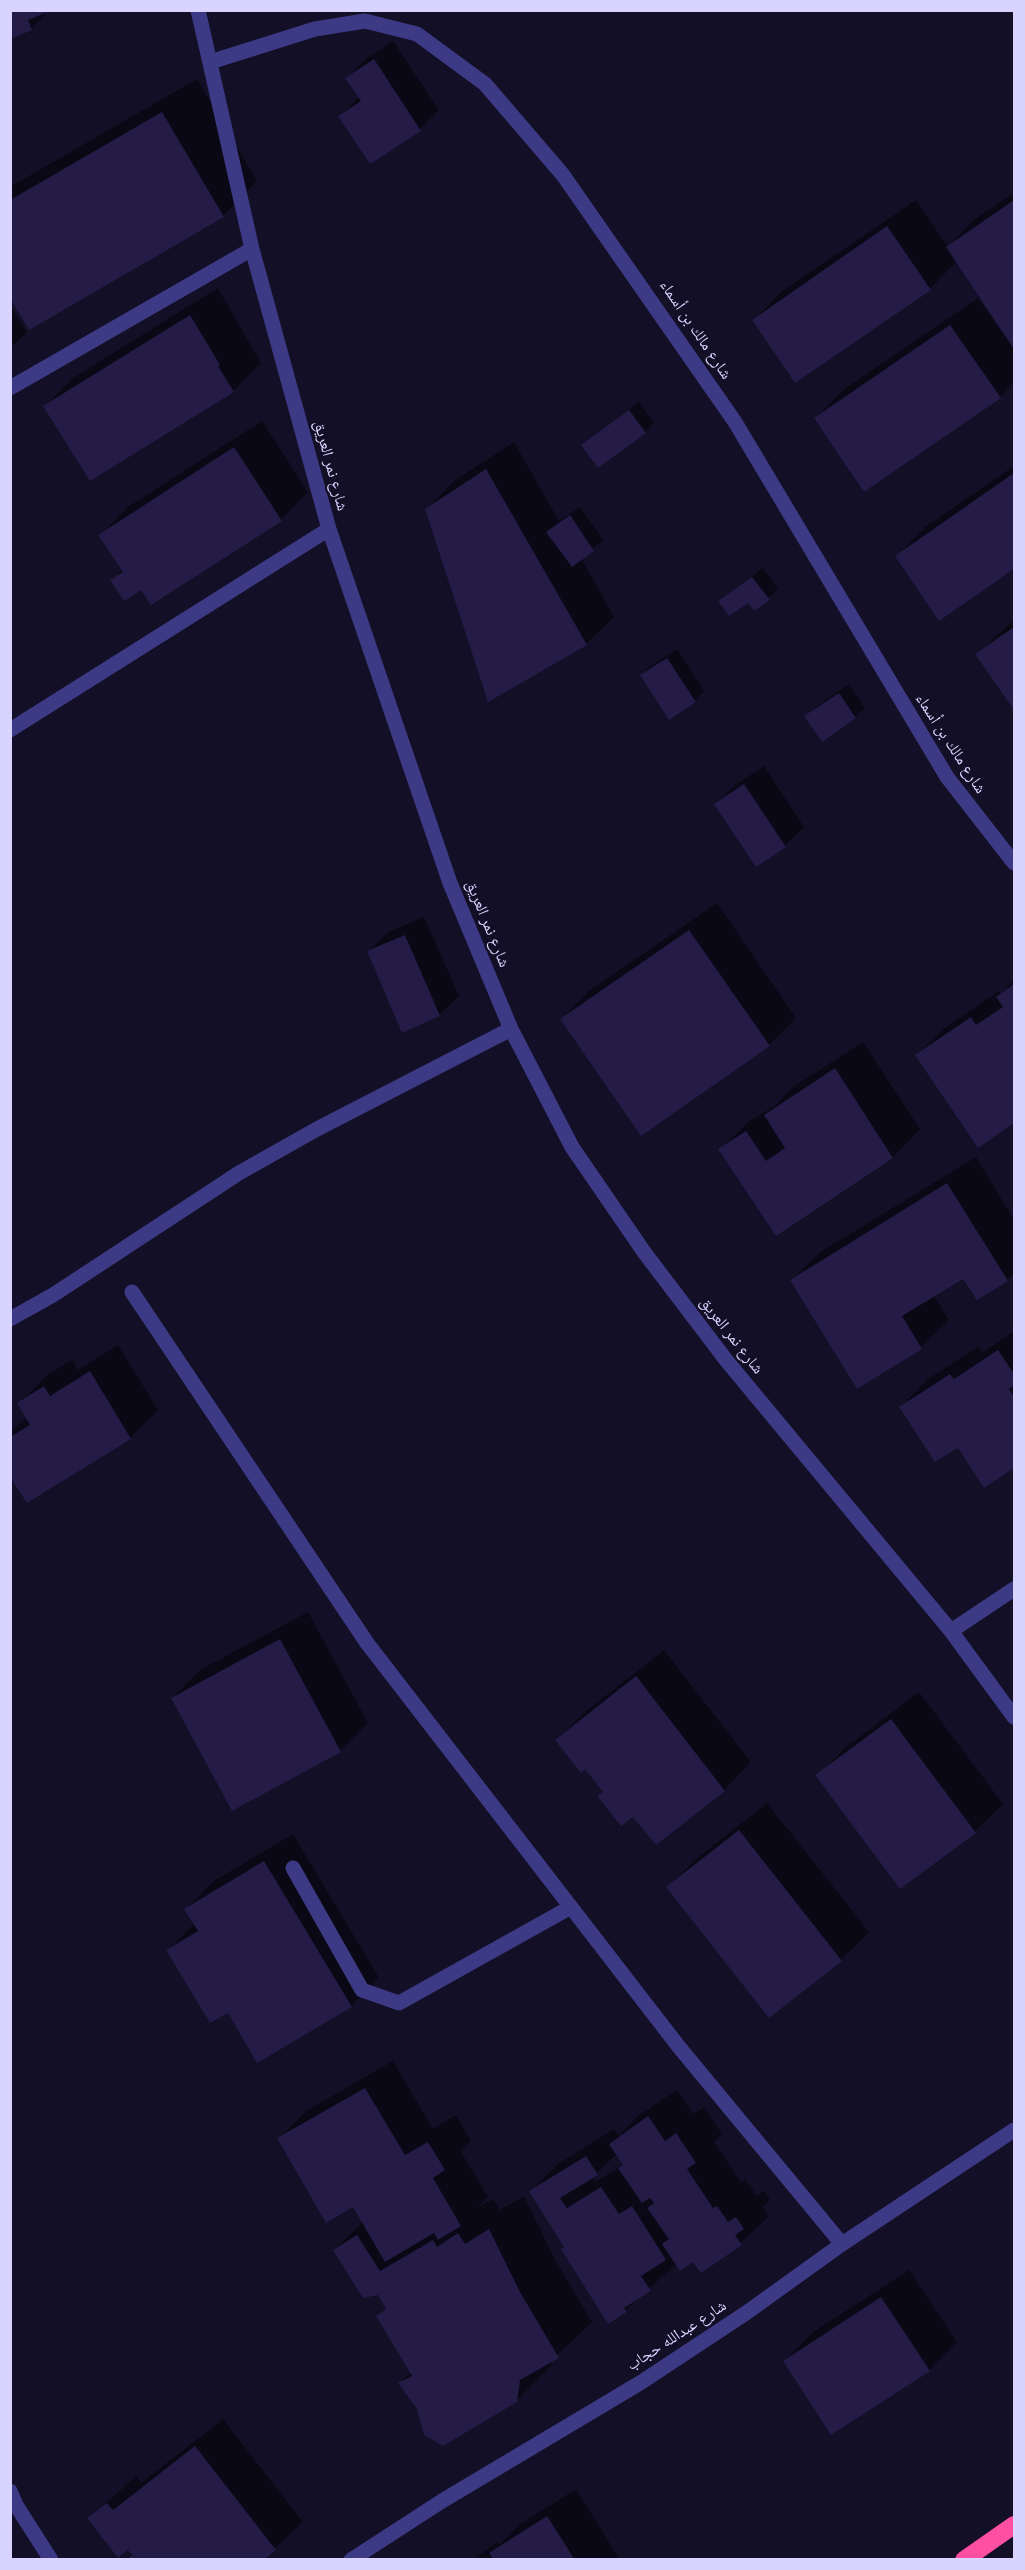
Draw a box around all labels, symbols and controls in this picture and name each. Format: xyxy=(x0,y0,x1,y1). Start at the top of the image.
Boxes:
street label: شارع مالك بن أسماء xyxy=(655,277,735,383)
street label: شارع نمر العريق xyxy=(309,419,351,513)
street label: شارع مالك بن أسماء xyxy=(910,690,990,798)
street label: شارع نمر العريق xyxy=(461,878,513,970)
street label: شارع نمر العريق xyxy=(695,1294,767,1378)
street label: شارع عبدالله حجاب xyxy=(624,2297,730,2375)

